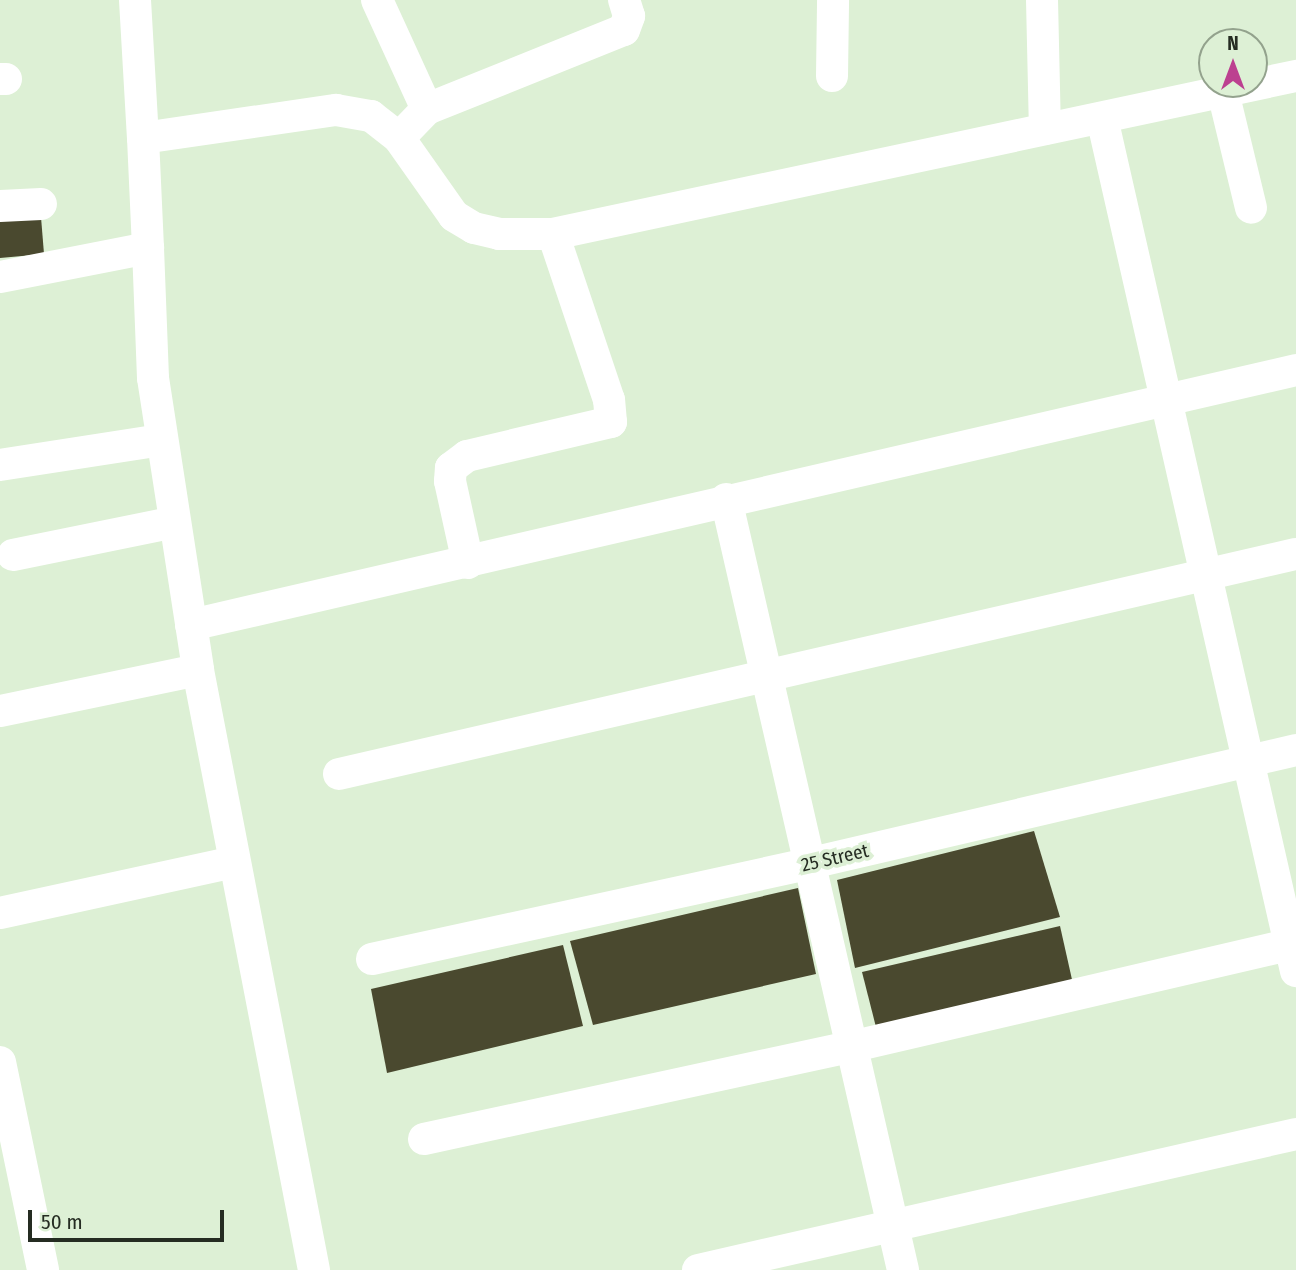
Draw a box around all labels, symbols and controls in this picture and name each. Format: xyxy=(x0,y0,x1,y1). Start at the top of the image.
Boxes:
north arrow xyxy=(1198,28,1268,98)
text: N xyxy=(1227,32,1239,55)
street label: 25 Street xyxy=(799,839,871,877)
scale bar xyxy=(32,1196,228,1240)
text: 50 m xyxy=(41,1209,83,1235)

